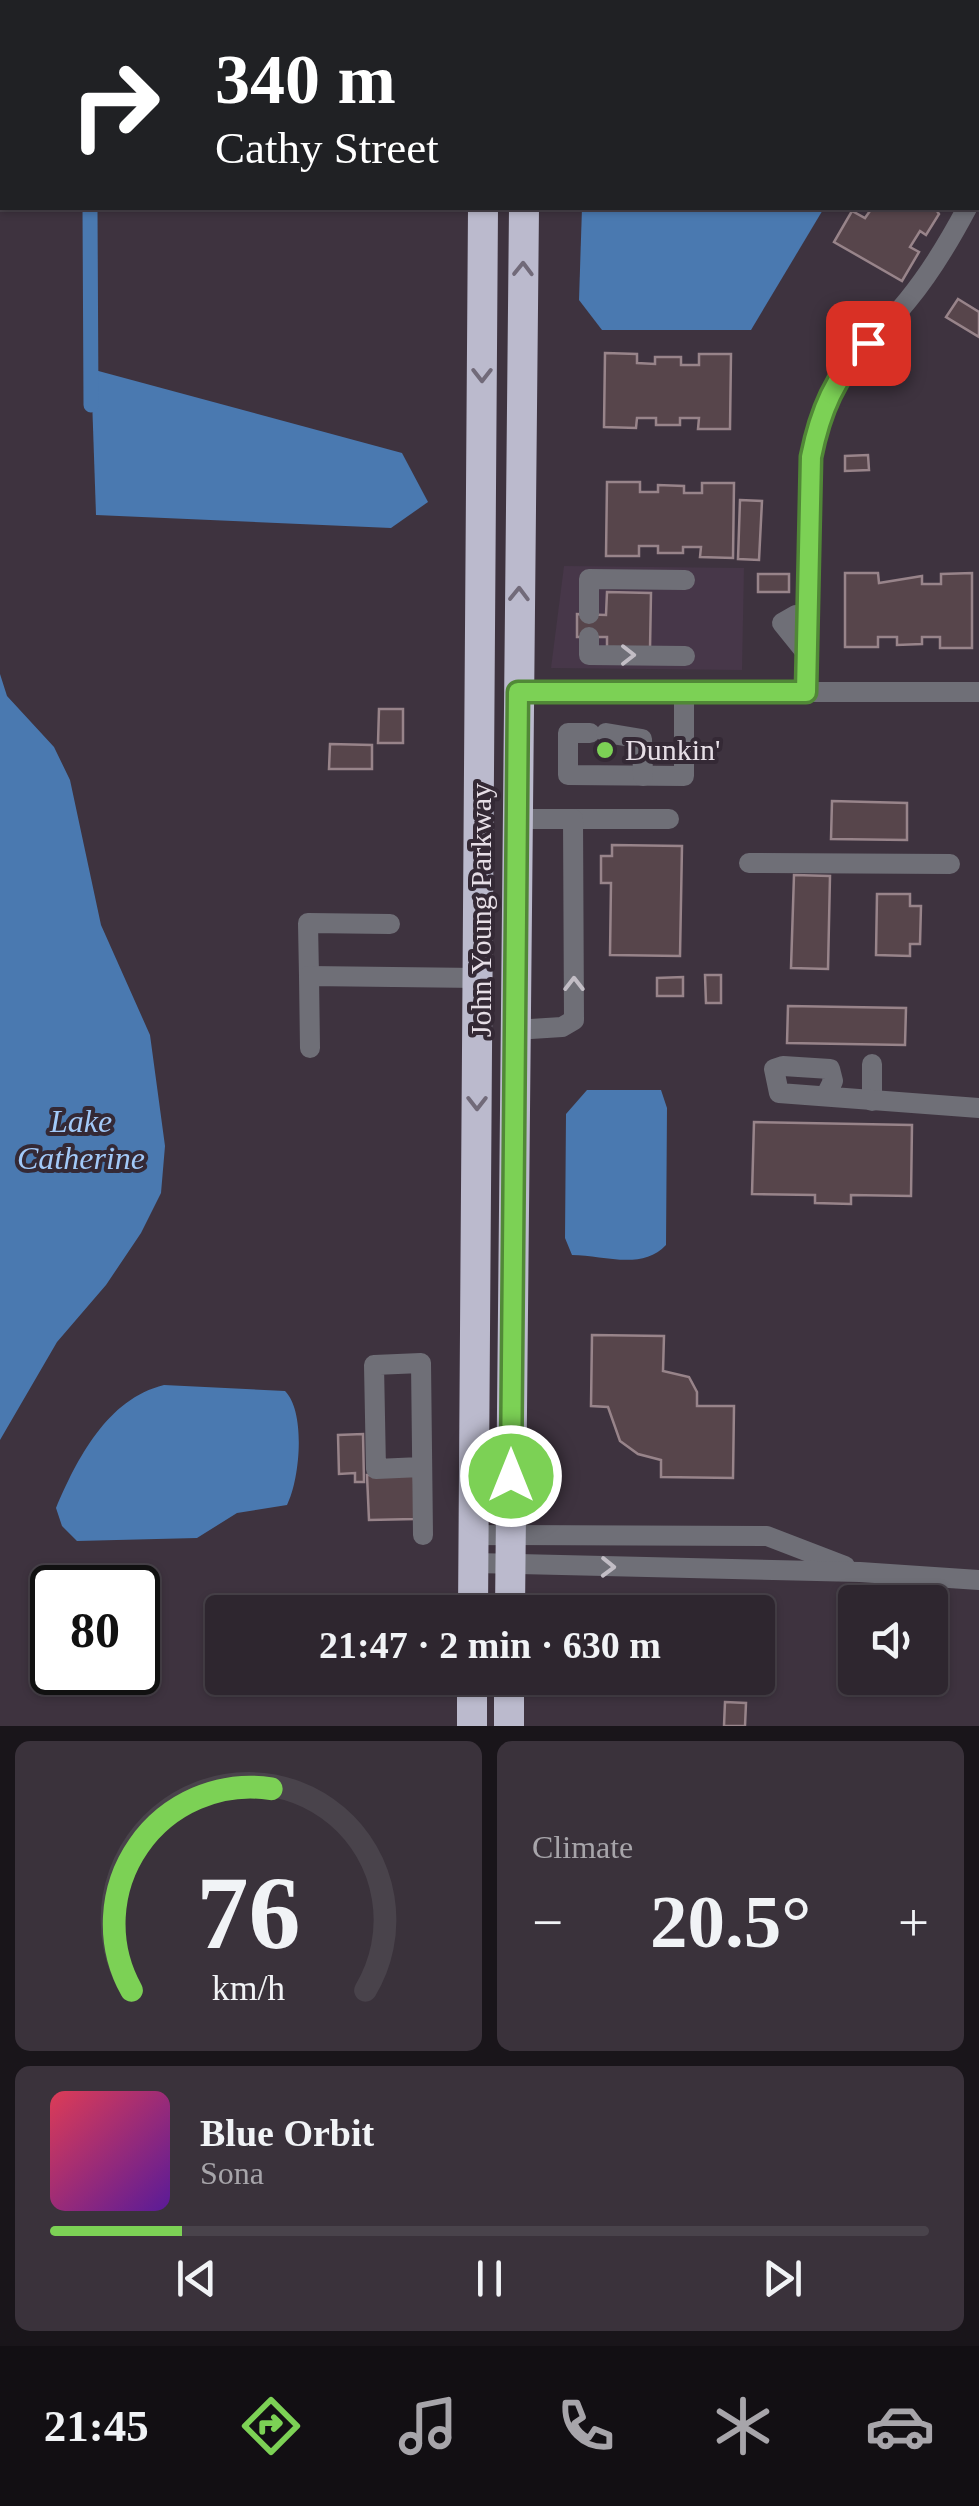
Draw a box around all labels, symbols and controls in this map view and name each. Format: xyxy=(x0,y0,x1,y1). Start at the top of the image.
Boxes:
icon: right xyxy=(50,40,180,170)
text: 340 m xyxy=(215,41,396,118)
text: Cathy Street xyxy=(215,123,439,173)
one-way arrow xyxy=(513,261,534,277)
pin xyxy=(826,301,911,386)
icon: arrive xyxy=(841,316,896,371)
one-way arrow xyxy=(471,368,493,383)
one-way arrow xyxy=(508,586,530,602)
one-way arrow xyxy=(620,644,636,666)
place label: Dunkin' xyxy=(625,733,720,766)
marker: Dunkin' xyxy=(594,739,616,761)
street label: John Young Parkway xyxy=(464,783,497,1037)
one-way arrow xyxy=(563,975,585,990)
one-way arrow xyxy=(466,1096,487,1112)
water label: Lake Catherine xyxy=(17,1103,145,1176)
position arrow xyxy=(459,1424,563,1528)
one-way arrow xyxy=(601,1556,617,1577)
speed limit sign: 80 xyxy=(30,1565,160,1695)
map controls xyxy=(838,1585,948,1695)
button: sound xyxy=(838,1585,948,1695)
text: 21:47 · 2 min · 630 m xyxy=(319,1624,661,1666)
text: Climate xyxy=(532,1829,633,1865)
text: 76 xyxy=(197,1855,301,1970)
text: 20.5° xyxy=(650,1880,811,1963)
text: − xyxy=(532,1892,563,1953)
text: + xyxy=(898,1892,929,1953)
text: km/h xyxy=(212,1968,285,2008)
text: Blue Orbit xyxy=(200,2112,374,2154)
text: Sona xyxy=(200,2155,264,2191)
icon: previous xyxy=(169,2251,224,2306)
icon: pause xyxy=(462,2251,517,2306)
icon: next xyxy=(755,2251,810,2306)
icon: directions xyxy=(236,2391,306,2461)
icon: music xyxy=(393,2391,463,2461)
icon: phone xyxy=(551,2391,621,2461)
icon: climate xyxy=(708,2391,778,2461)
icon: car xyxy=(865,2391,935,2461)
text: 21:45 xyxy=(44,2401,149,2451)

